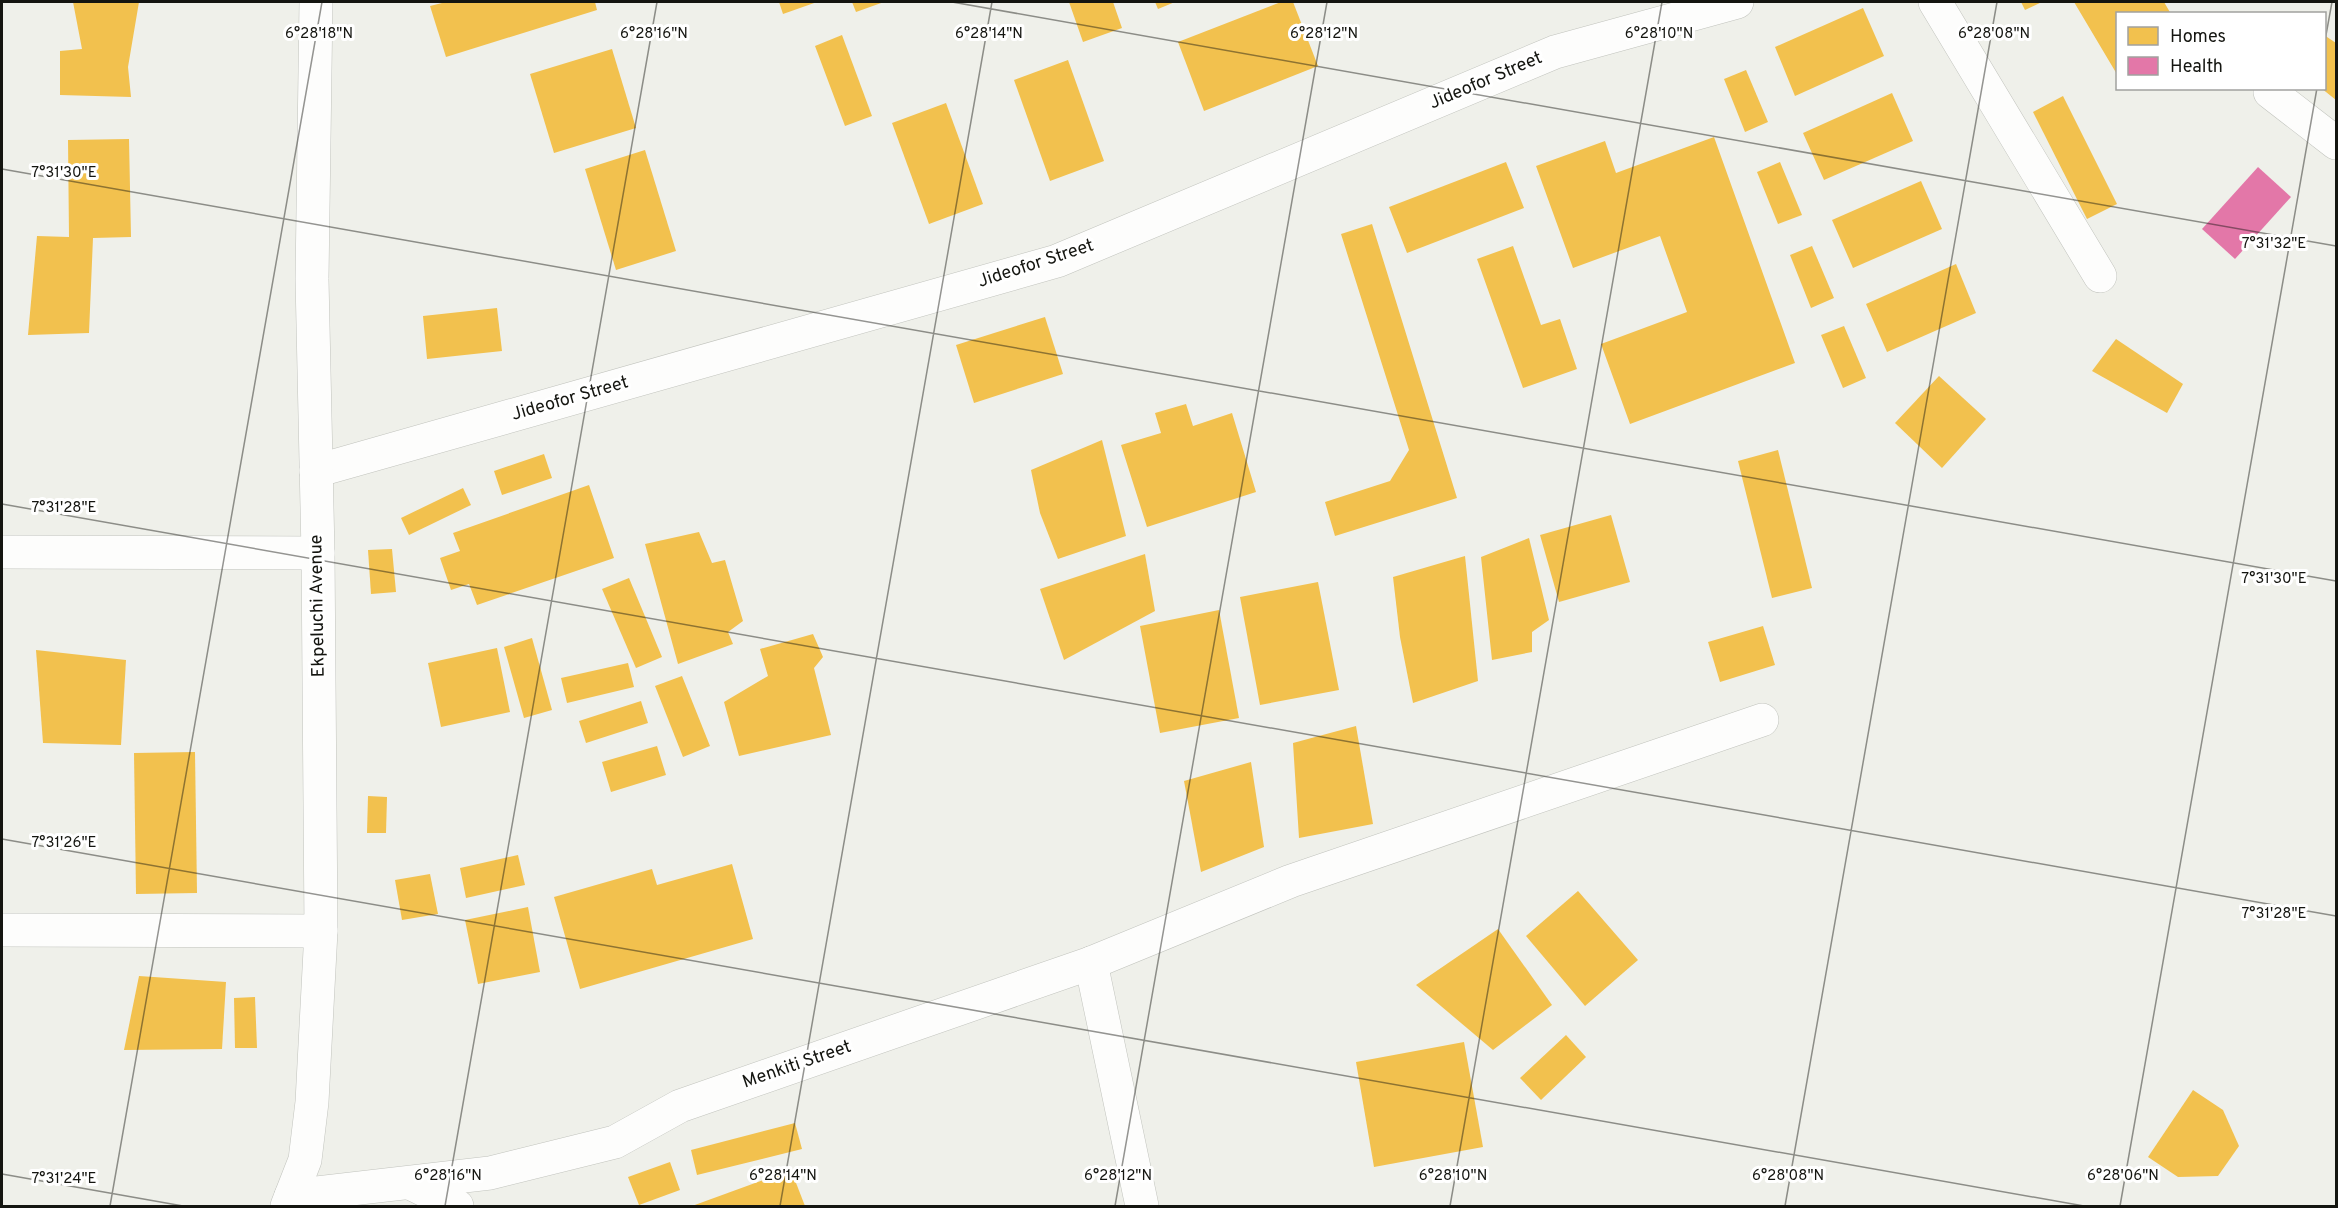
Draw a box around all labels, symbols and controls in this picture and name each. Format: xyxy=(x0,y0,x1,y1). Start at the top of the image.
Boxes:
legend xyxy=(2116,12,2326,90)
text: 6°28'18"N xyxy=(285,25,353,44)
text: 6°28'16"N xyxy=(620,25,688,44)
text: 6°28'14"N xyxy=(955,25,1023,44)
text: 6°28'12"N xyxy=(1290,25,1358,44)
text: 6°28'10"N xyxy=(1625,25,1693,44)
text: 6°28'08"N xyxy=(1958,25,2030,44)
text: Homes xyxy=(2170,26,2226,49)
street label: Jideofor Street xyxy=(1426,47,1546,115)
text: Health xyxy=(2170,56,2223,79)
text: 7°31'30"E xyxy=(31,164,97,183)
street label: Jideofor Street xyxy=(975,234,1097,294)
text: 7°31'32"E xyxy=(2242,235,2306,254)
street label: Jideofor Street xyxy=(509,371,631,427)
text: 7°31'28"E xyxy=(31,499,97,518)
street label: Ekpeluchi Avenue xyxy=(305,534,331,678)
text: 7°31'30"E xyxy=(2241,570,2307,589)
text: 7°31'26"E xyxy=(32,834,96,853)
text: 7°31'28"E xyxy=(2241,905,2307,924)
street label: Menkiti Street xyxy=(740,1036,854,1094)
text: 6°28'16"N xyxy=(414,1167,482,1186)
text: 6°28'14"N xyxy=(749,1167,817,1186)
text: 6°28'12"N xyxy=(1084,1167,1152,1186)
text: 6°28'10"N xyxy=(1419,1167,1487,1186)
text: 6°28'08"N xyxy=(1752,1167,1824,1186)
text: 6°28'06"N xyxy=(2087,1167,2159,1186)
text: 7°31'24"E xyxy=(31,1170,97,1189)

